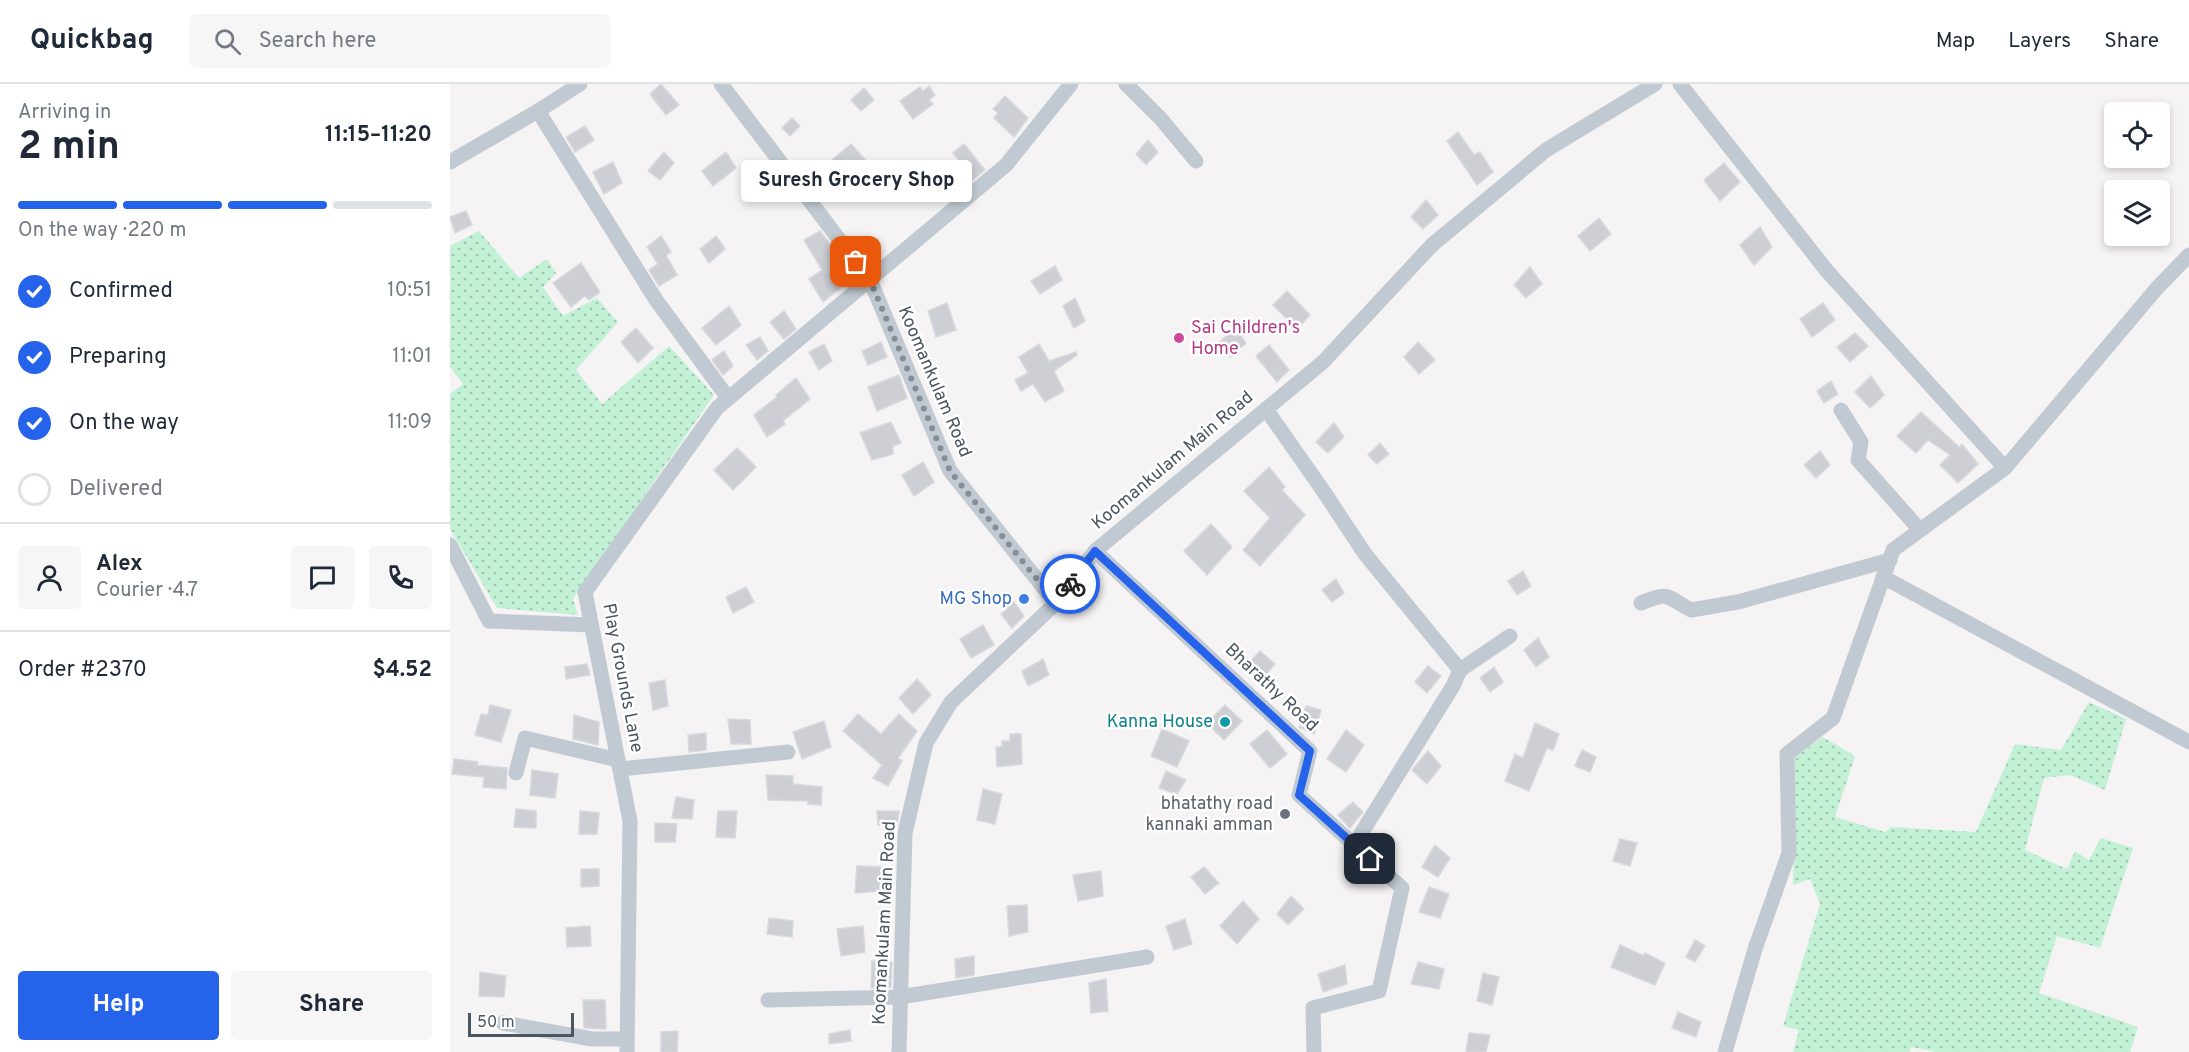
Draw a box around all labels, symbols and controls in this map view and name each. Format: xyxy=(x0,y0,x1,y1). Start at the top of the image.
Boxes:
search box xyxy=(190,14,610,68)
text: Quickbag xyxy=(30,23,154,59)
icon: search xyxy=(211,25,244,58)
text: Search here xyxy=(259,28,376,55)
text: Map xyxy=(1936,28,1975,55)
text: Layers xyxy=(2008,28,2071,55)
text: Share xyxy=(2104,28,2159,55)
text: Arriving in xyxy=(18,100,111,126)
map controls xyxy=(2104,102,2170,246)
button: locate xyxy=(2104,102,2170,168)
text: 11:15–11:20 xyxy=(325,122,432,149)
text: 2 min xyxy=(18,124,120,173)
callout: Suresh Grocery Shop xyxy=(740,160,972,202)
text: Suresh Grocery Shop xyxy=(758,168,955,194)
button: layers xyxy=(2104,180,2170,246)
text: On the way · 220 m xyxy=(18,218,186,244)
pin xyxy=(830,236,881,287)
icon: bag xyxy=(839,245,872,278)
icon: check xyxy=(18,275,51,308)
text: Confirmed xyxy=(69,278,173,305)
text: 10:51 xyxy=(387,278,432,304)
street label: Koomankulam Road xyxy=(892,303,976,461)
place label: Sai Children's Home xyxy=(1191,317,1300,361)
marker: Sai Children's Home xyxy=(1172,331,1186,345)
icon: check xyxy=(18,341,51,374)
text: Preparing xyxy=(69,344,167,371)
text: 11:01 xyxy=(392,344,432,370)
street label: Koomankulam Main Road xyxy=(1087,387,1259,535)
icon: check xyxy=(18,407,51,440)
text: On the way xyxy=(69,410,179,437)
text: 11:09 xyxy=(388,410,432,436)
text: Delivered xyxy=(69,476,163,503)
button: person xyxy=(18,546,81,609)
button: chat xyxy=(291,546,354,609)
button: phone xyxy=(369,546,432,609)
text: Alex xyxy=(96,551,143,578)
courier xyxy=(1040,554,1100,614)
icon: bike xyxy=(1054,568,1087,601)
text: Courier · 4.7 xyxy=(96,578,198,604)
place label: MG Shop xyxy=(940,588,1012,611)
marker: MG Shop xyxy=(1017,592,1031,606)
street label: Play Grounds Lane xyxy=(596,601,648,755)
street label: Bharathy Road xyxy=(1219,639,1323,737)
text: Order #2370 xyxy=(18,657,147,684)
text: $4.52 xyxy=(372,657,432,684)
place label: Kanna House xyxy=(1107,711,1213,734)
marker: Kanna House xyxy=(1218,715,1232,729)
place label: bhatathy road kannaki amman xyxy=(1145,793,1273,837)
marker: bhatathy road kannaki amman xyxy=(1278,807,1292,821)
street label: Koomankulam Main Road xyxy=(868,820,902,1026)
pin xyxy=(1344,833,1395,884)
icon: home xyxy=(1353,842,1386,875)
button: Help xyxy=(18,971,219,1040)
button: Share xyxy=(231,971,432,1040)
scale bar xyxy=(468,1010,574,1038)
text: 50 m xyxy=(477,1013,515,1033)

